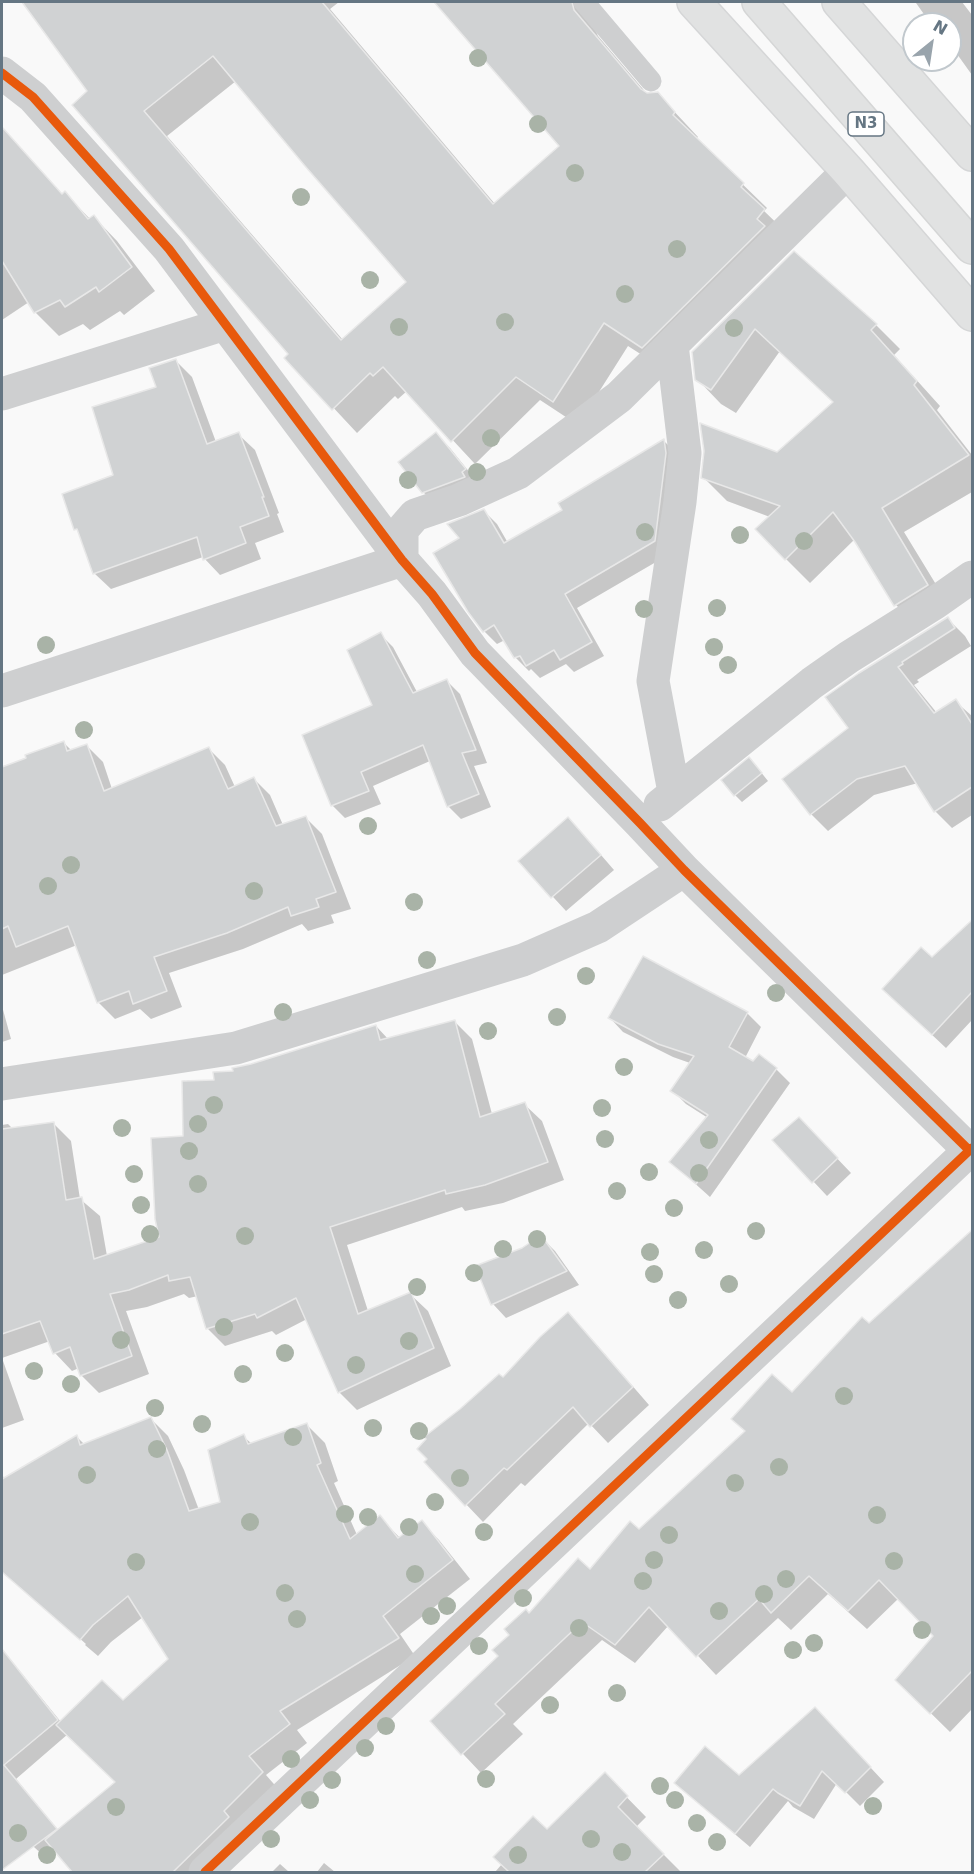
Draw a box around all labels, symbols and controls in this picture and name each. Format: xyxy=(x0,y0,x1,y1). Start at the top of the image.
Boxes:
north arrow xyxy=(902,12,962,72)
text: N xyxy=(930,16,951,39)
road number: N3 xyxy=(848,112,884,136)

